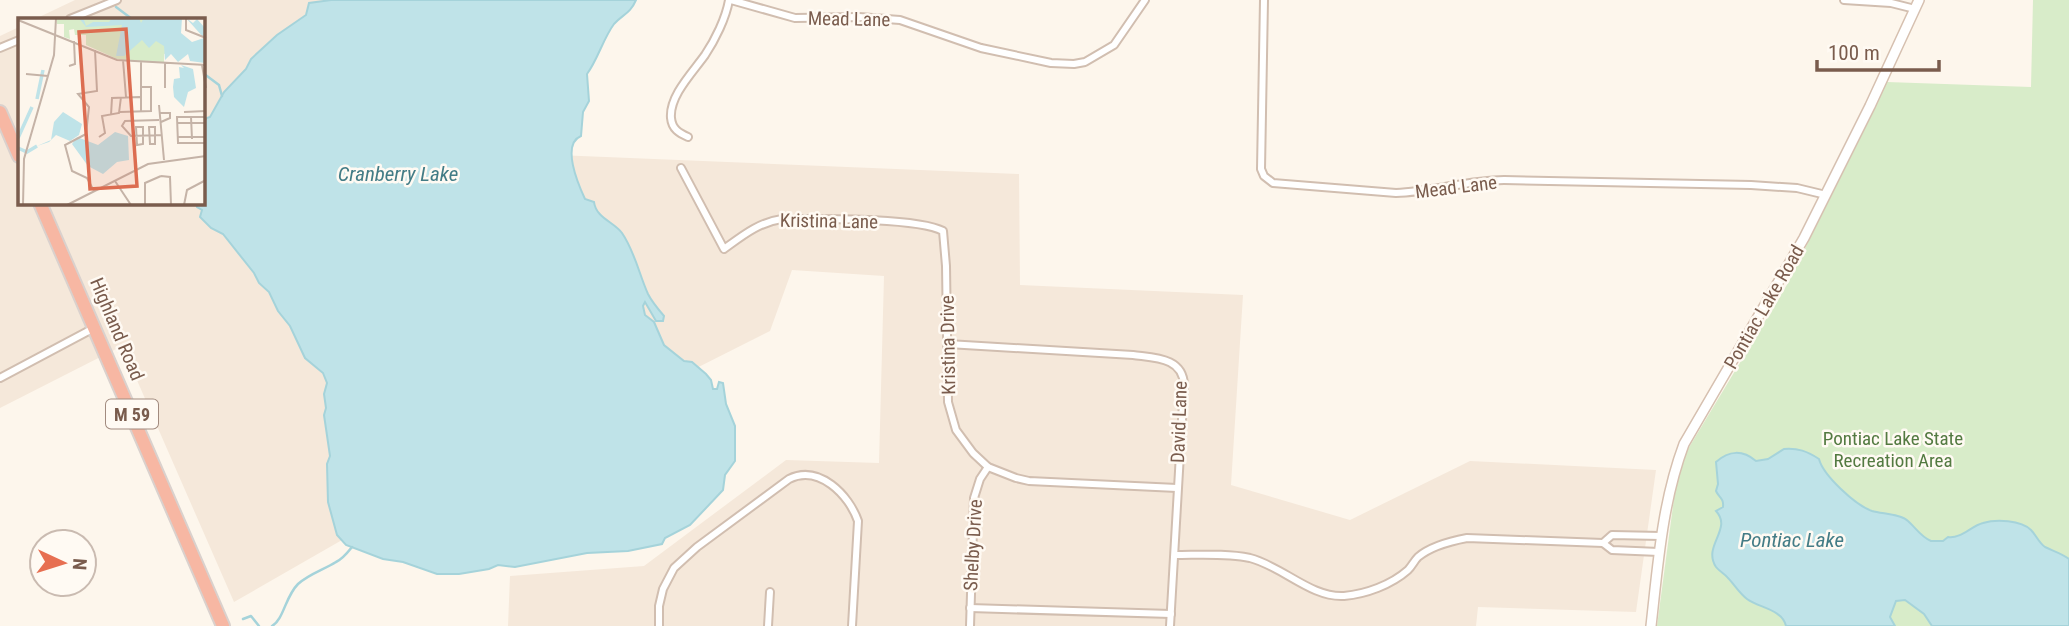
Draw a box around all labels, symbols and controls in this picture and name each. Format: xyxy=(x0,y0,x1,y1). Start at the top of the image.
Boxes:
street label: Mead Lane xyxy=(808,7,890,31)
inset map xyxy=(18,18,205,205)
scale bar xyxy=(1817,28,1940,72)
text: 100 m xyxy=(1828,41,1880,65)
water label: Cranberry Lake xyxy=(338,162,458,186)
street label: Mead Lane xyxy=(1414,171,1498,203)
street label: Kristina Lane xyxy=(780,209,878,233)
street label: Pontiac Lake Road xyxy=(1719,241,1809,373)
street label: Highland Road xyxy=(85,274,149,384)
street label: Kristina Drive xyxy=(936,295,960,395)
street label: David Lane xyxy=(1166,380,1192,464)
road number: M 59 xyxy=(106,400,158,428)
park label: Pontiac Lake State Recreation Area xyxy=(1823,427,1963,472)
street label: Shelby Drive xyxy=(959,498,987,591)
north arrow xyxy=(28,528,98,598)
water label: Pontiac Lake xyxy=(1740,528,1844,552)
text: N xyxy=(68,558,91,571)

